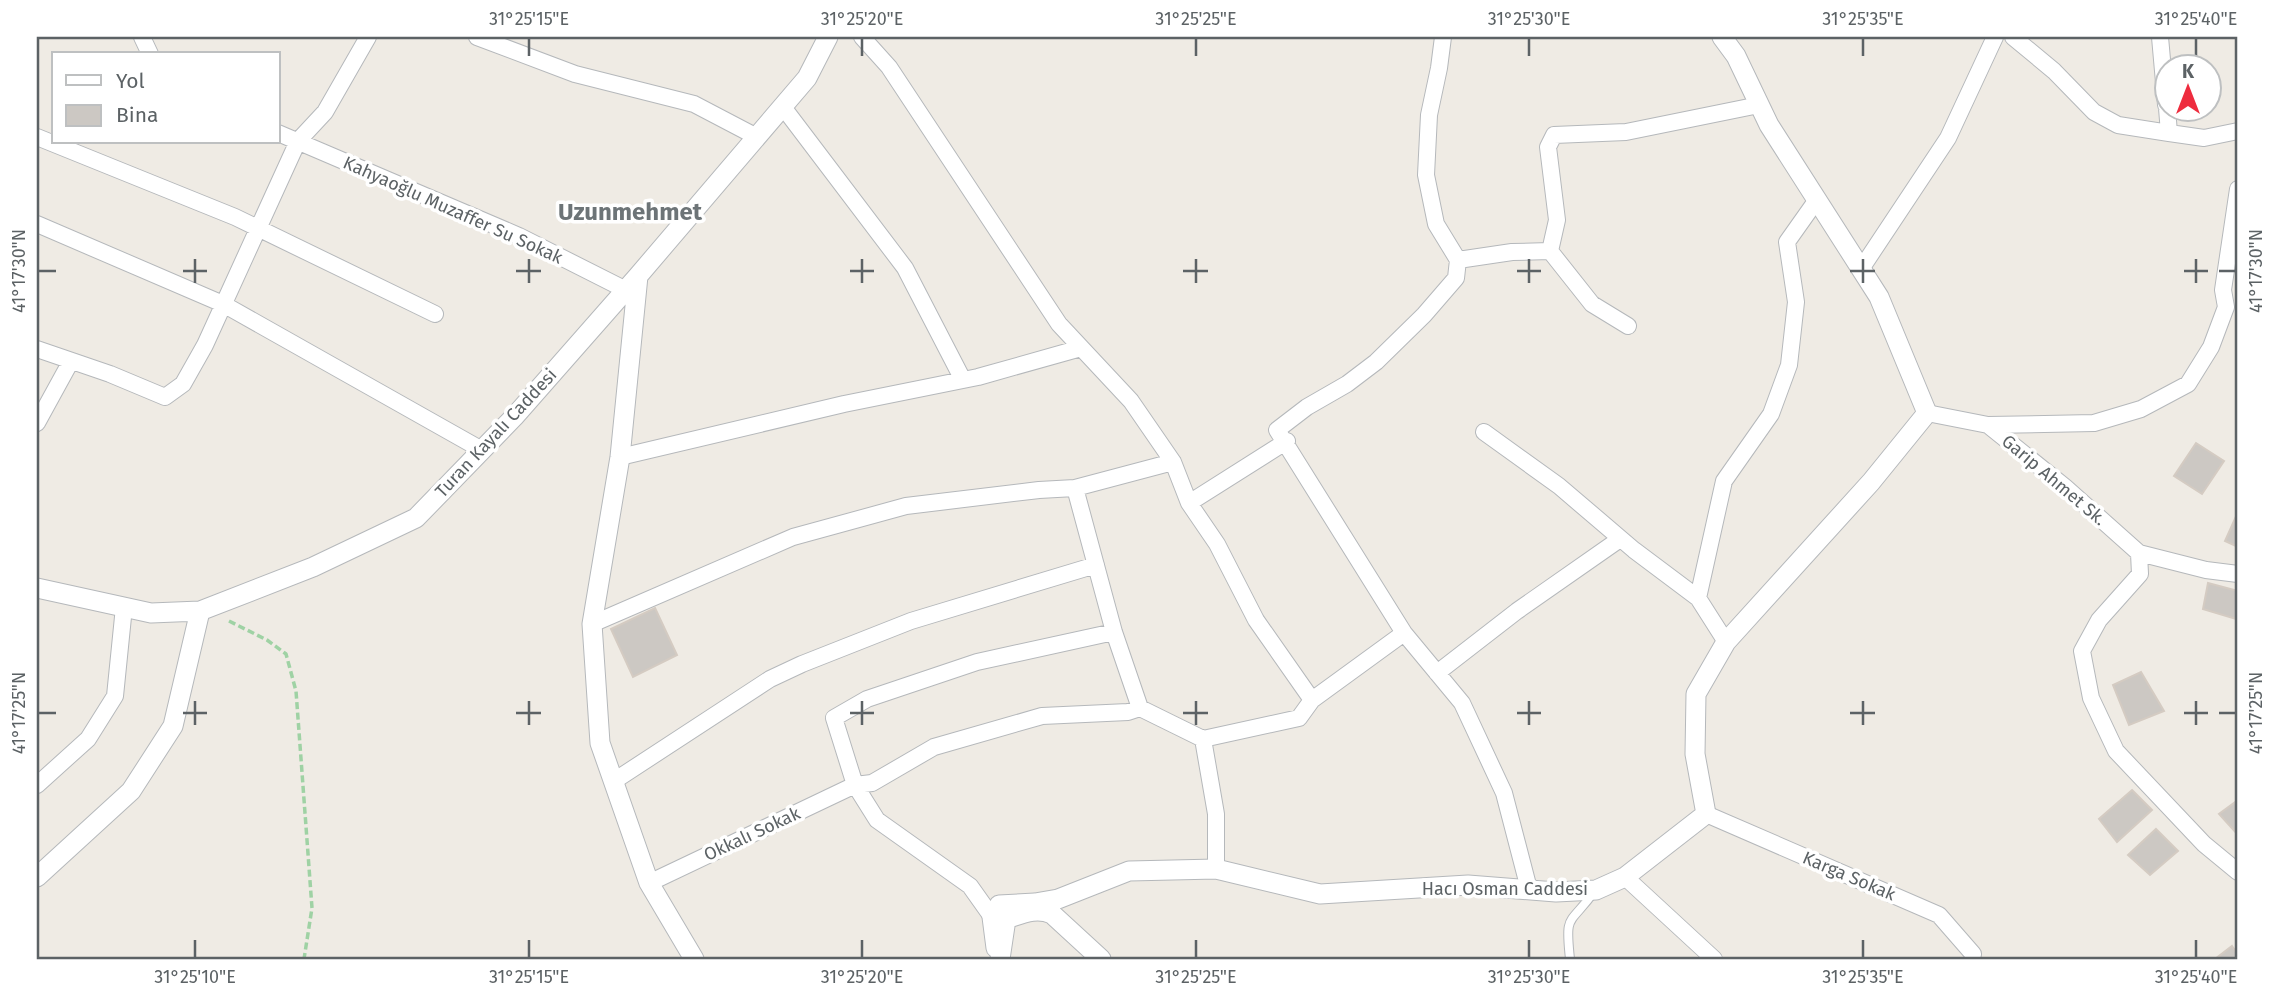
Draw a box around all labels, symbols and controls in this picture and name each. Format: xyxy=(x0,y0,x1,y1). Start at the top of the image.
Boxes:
text: 31°25'15"E xyxy=(489,8,569,30)
text: 31°25'20"E xyxy=(821,8,903,30)
text: 31°25'25"E xyxy=(1155,8,1237,30)
text: 31°25'30"E xyxy=(1488,8,1570,30)
text: 31°25'35"E xyxy=(1822,8,1904,30)
text: 31°25'40"E xyxy=(2155,8,2237,30)
legend xyxy=(52,52,280,144)
north arrow xyxy=(2152,52,2222,122)
text: K xyxy=(2182,60,2195,83)
text: Yol xyxy=(116,68,145,94)
text: Bina xyxy=(116,102,158,128)
street label: Kahyaoğlu Muzaffer Su Sokak xyxy=(340,152,567,269)
district label: Uzunmehmet xyxy=(558,198,703,226)
text: 41°17'30"N xyxy=(8,229,30,313)
text: 41°17'30"N xyxy=(2245,229,2267,313)
street label: Turan Kayalı Caddesi xyxy=(431,364,561,502)
street label: Garip Ahmet Sk. xyxy=(1997,430,2111,530)
text: 41°17'25"N xyxy=(8,672,30,754)
text: 41°17'25"N xyxy=(2245,672,2267,754)
street label: Okkalı Sokak xyxy=(700,802,804,866)
street label: Karga Sokak xyxy=(1799,847,1899,906)
street label: Hacı Osman Caddesi xyxy=(1422,878,1588,900)
text: 31°25'10"E xyxy=(154,966,236,988)
text: 31°25'15"E xyxy=(489,966,569,988)
text: 31°25'20"E xyxy=(821,966,903,988)
text: 31°25'25"E xyxy=(1155,966,1237,988)
text: 31°25'30"E xyxy=(1488,966,1570,988)
text: 31°25'35"E xyxy=(1822,966,1904,988)
text: 31°25'40"E xyxy=(2155,966,2237,988)

